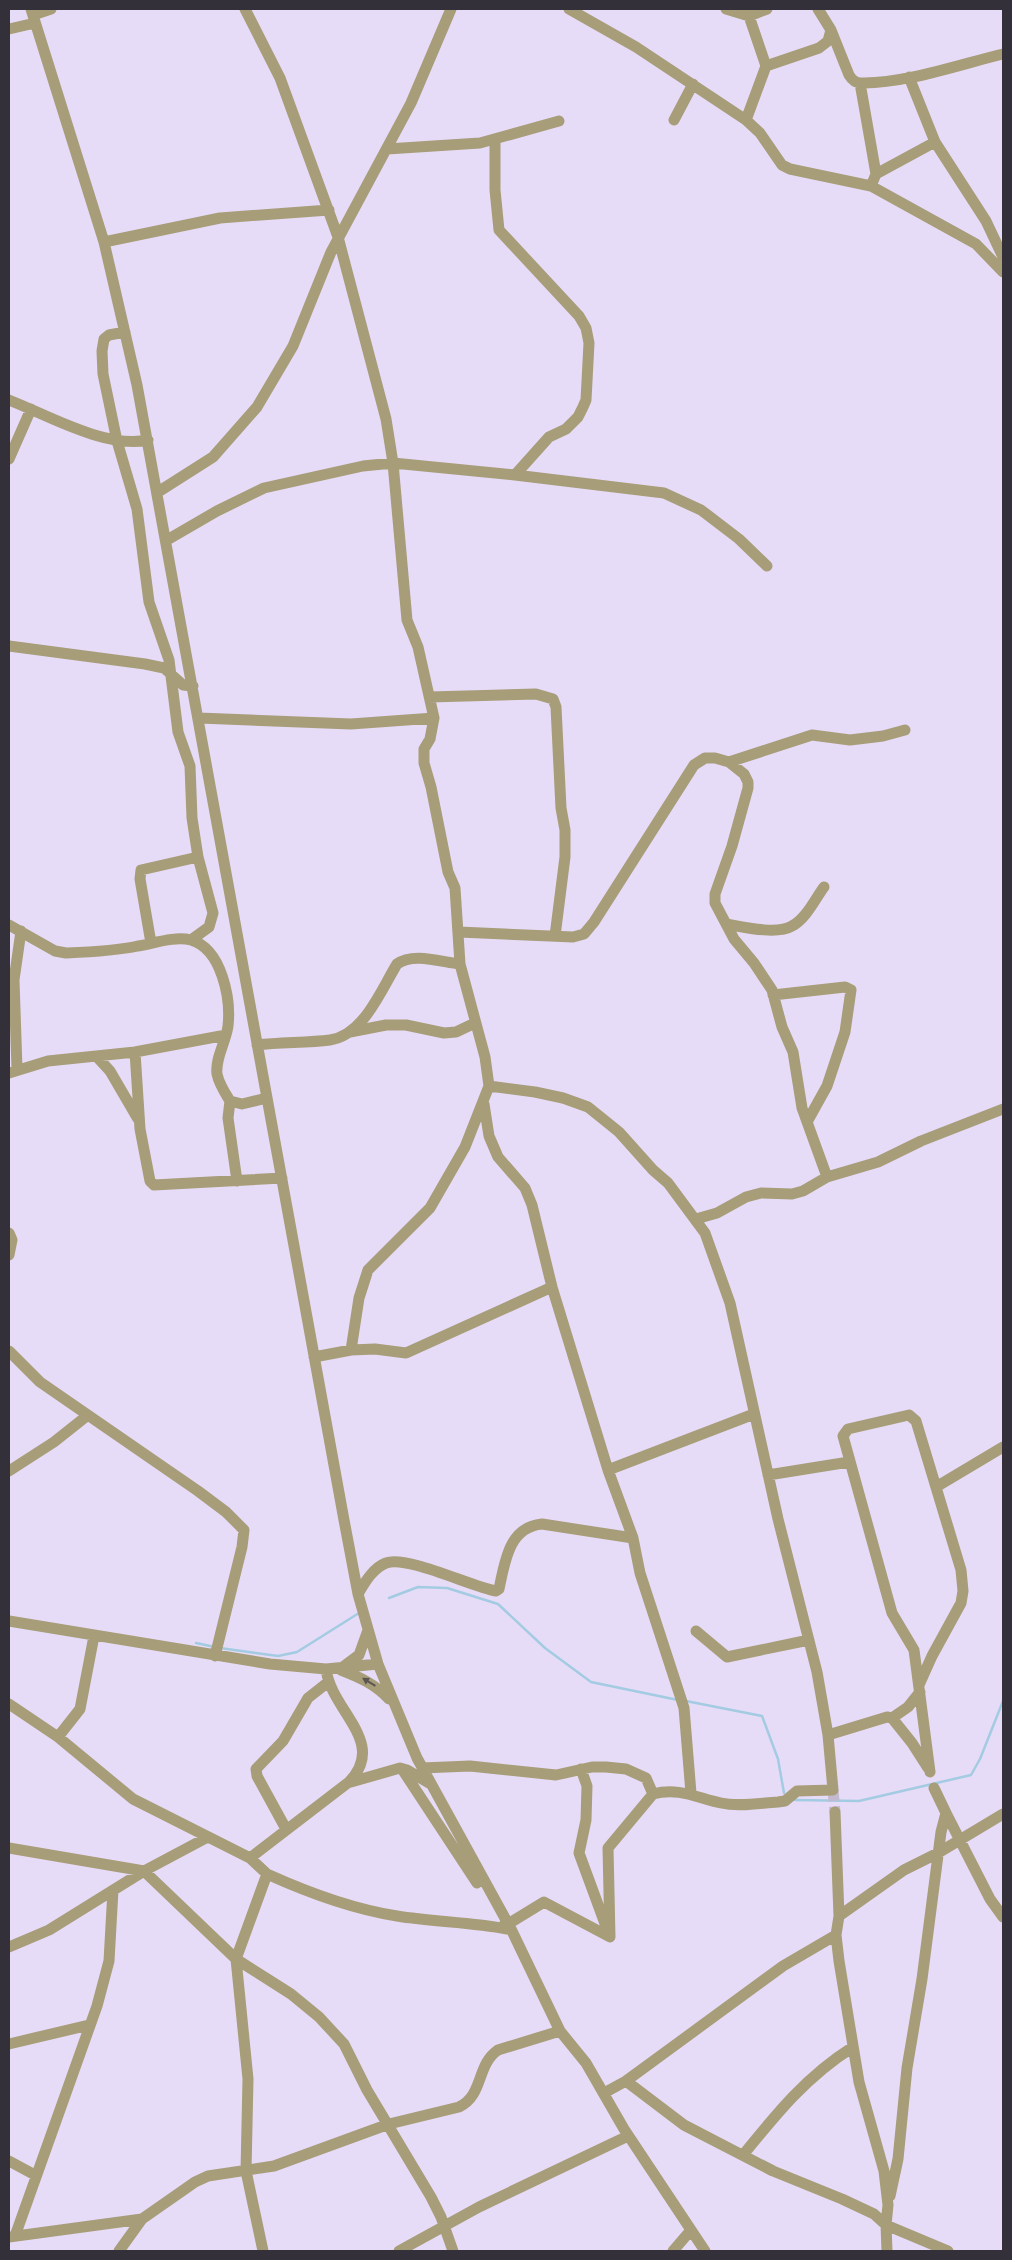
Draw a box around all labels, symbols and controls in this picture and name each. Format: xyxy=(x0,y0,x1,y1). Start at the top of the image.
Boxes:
one-way arrow xyxy=(362,1678,375,1687)

